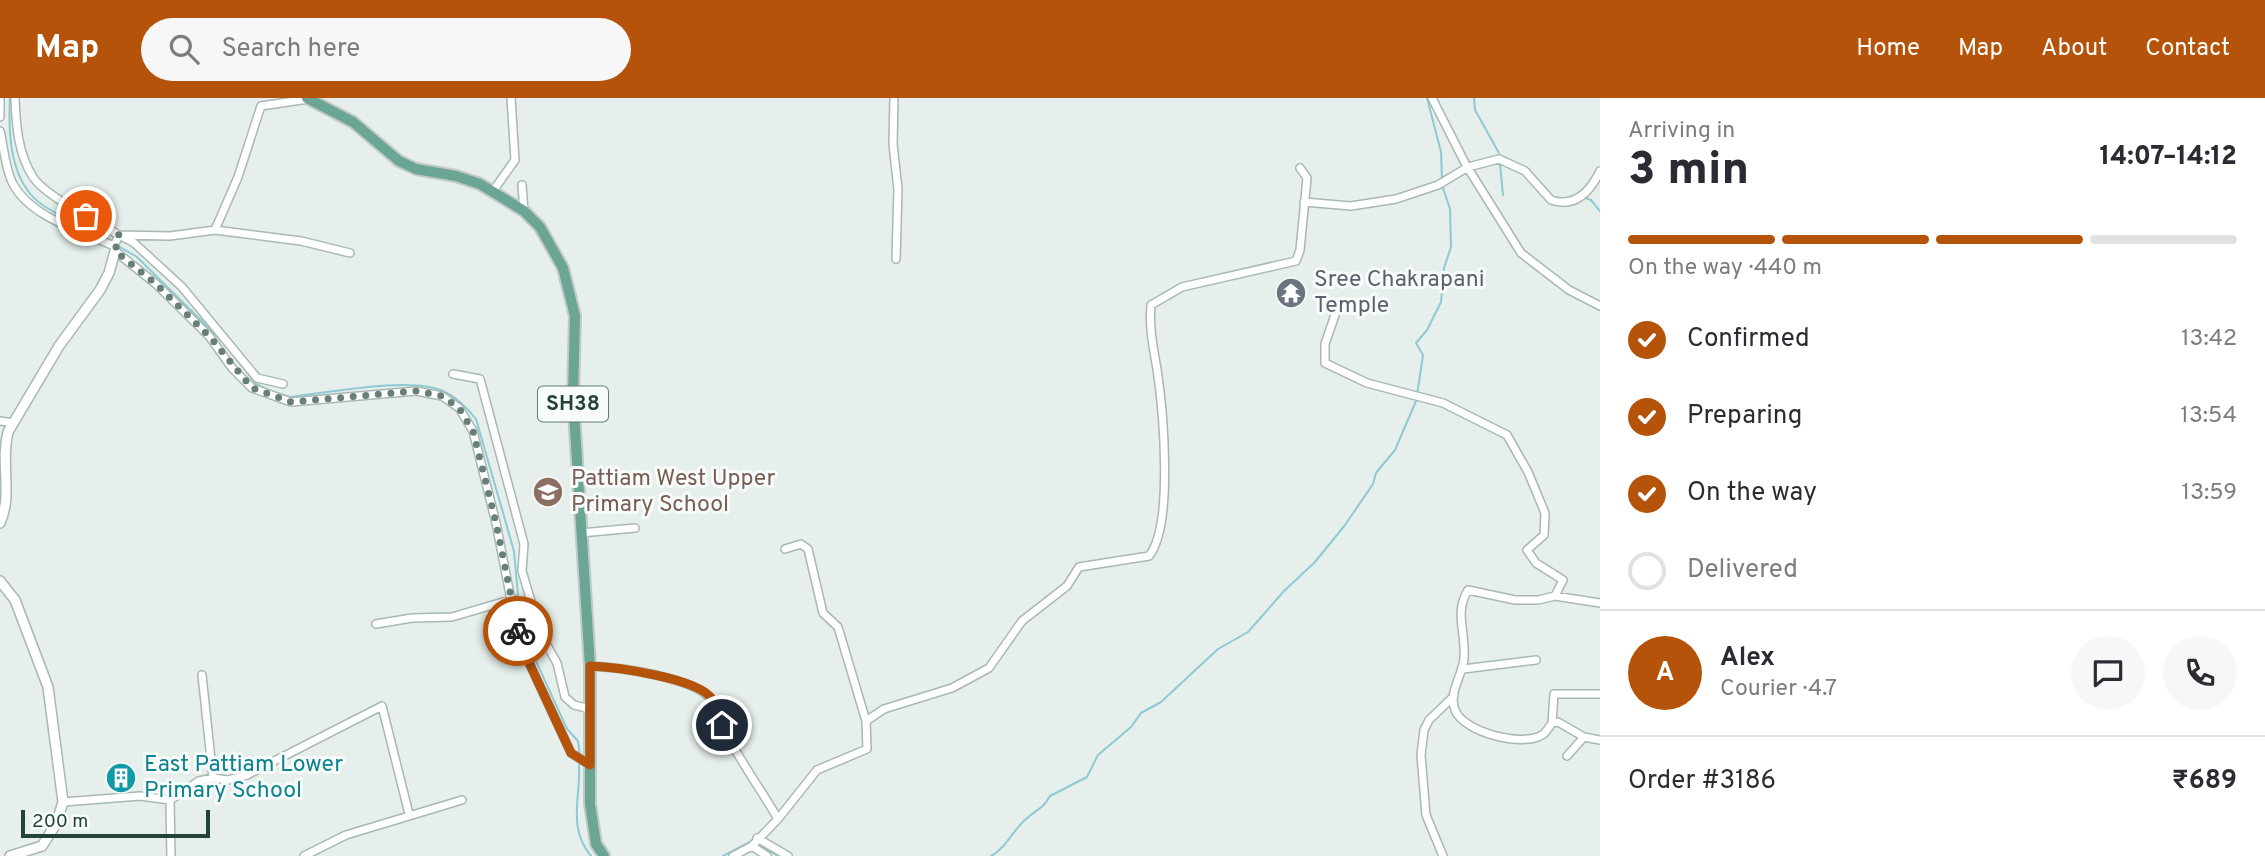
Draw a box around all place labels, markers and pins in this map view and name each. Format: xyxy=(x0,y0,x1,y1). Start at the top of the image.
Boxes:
pin xyxy=(56,186,116,246)
place label: Sree Chakrapani Temple xyxy=(1314,266,1485,321)
temple icon: Sree Chakrapani Temple xyxy=(1274,276,1308,310)
place label: Pattiam West Upper Primary School xyxy=(571,465,775,520)
school or university icon: Pattiam West Upper Primary School xyxy=(531,475,565,509)
pin xyxy=(692,695,752,755)
place label: East Pattiam Lower Primary School xyxy=(144,751,343,806)
building icon: East Pattiam Lower Primary School xyxy=(104,761,138,795)

